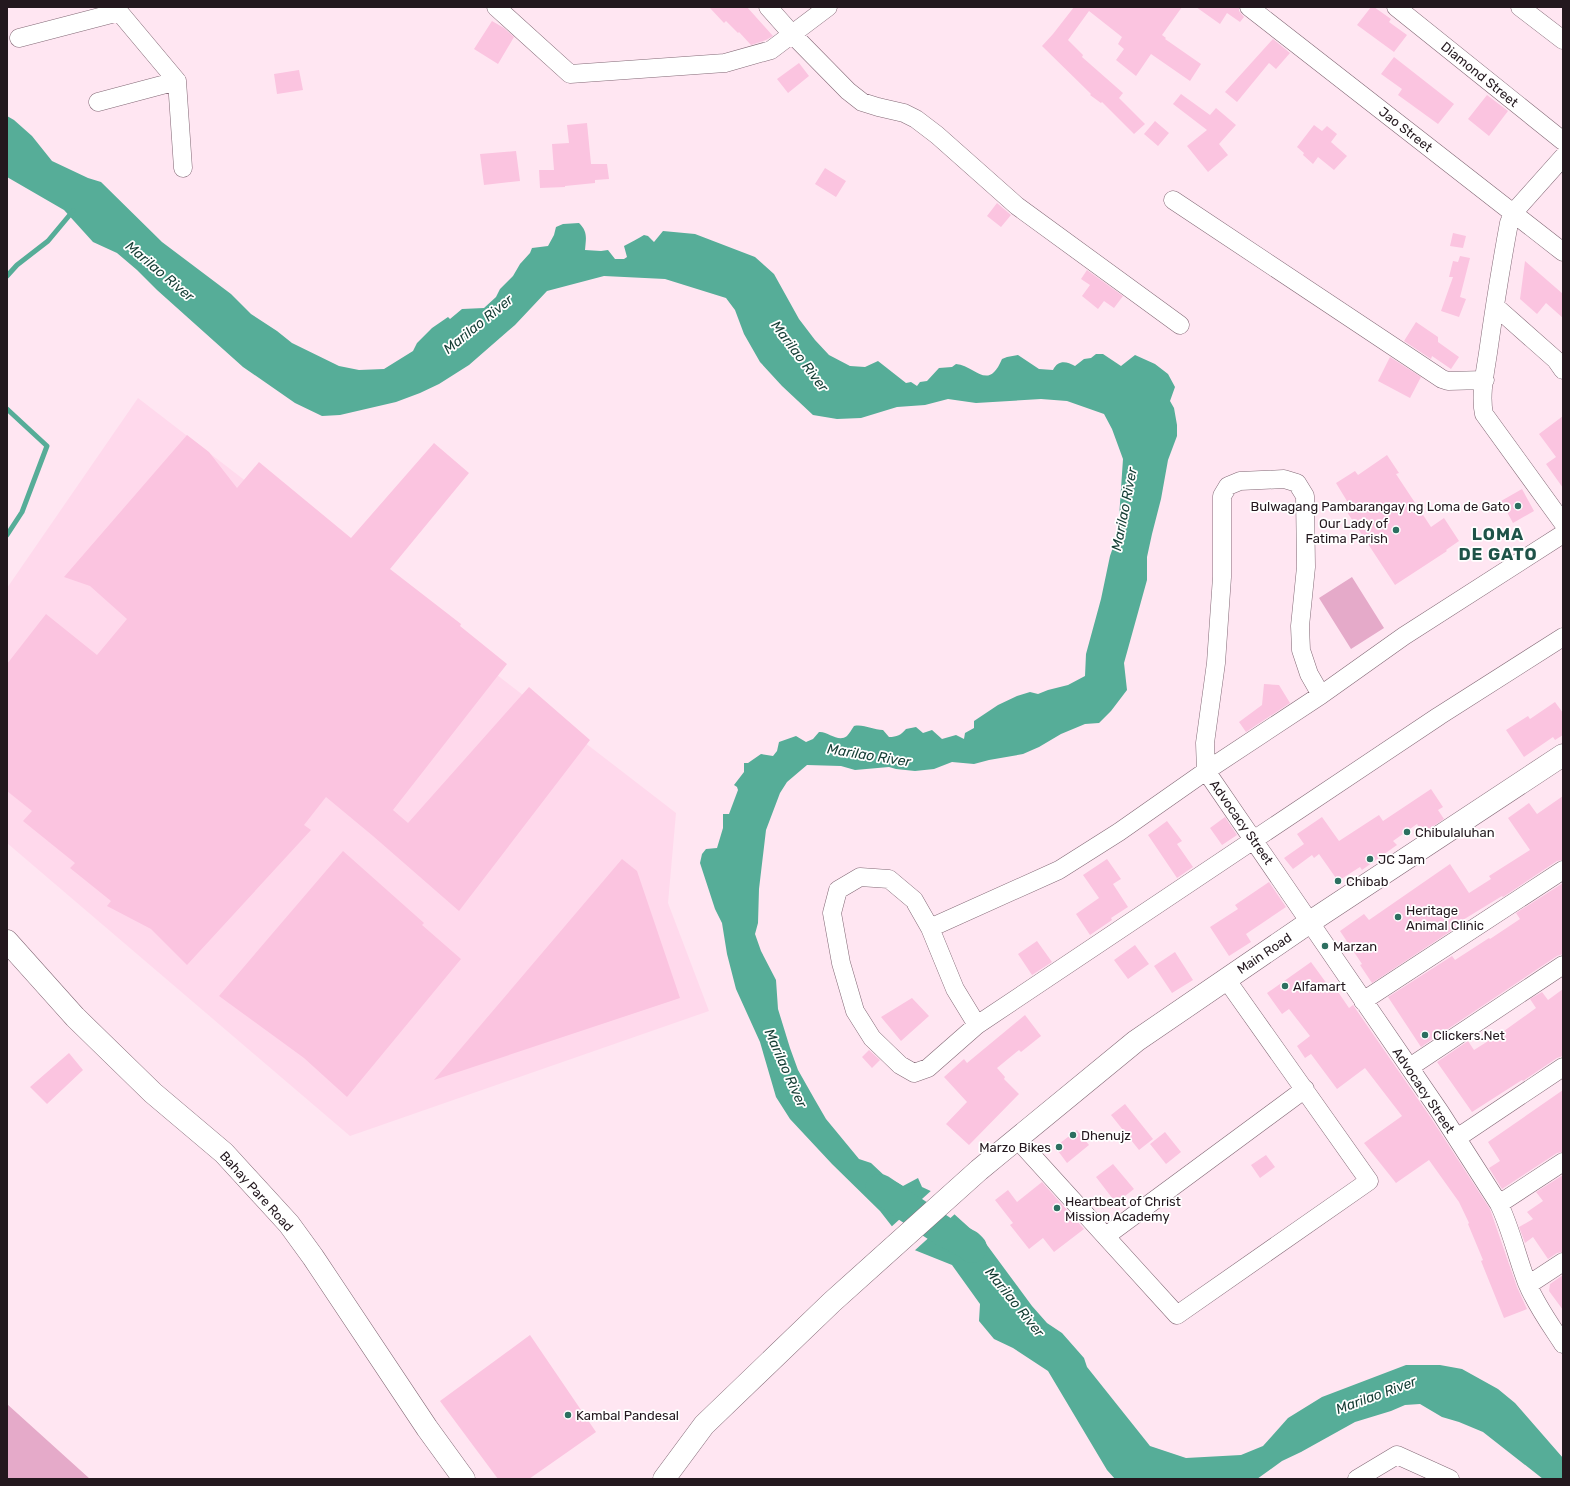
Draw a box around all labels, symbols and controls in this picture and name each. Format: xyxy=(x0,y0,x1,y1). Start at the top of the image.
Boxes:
street label: Diamond Street xyxy=(1438,39,1521,110)
street label: Jao Street xyxy=(1376,104,1435,155)
water label: Marilao River xyxy=(122,238,198,305)
water label: Marilao River xyxy=(440,291,517,358)
water label: Marilao River xyxy=(767,317,832,396)
water label: Marilao River xyxy=(1108,465,1141,552)
place label: Bulwagang Pambarangay ng Loma de Gato xyxy=(1251,499,1510,515)
marker: Bulwagang Pambarangay ng Loma de Gato xyxy=(1513,501,1523,511)
place label: Our Lady of Fatima Parish xyxy=(1305,516,1388,546)
district label: LOMA DE GATO xyxy=(1458,524,1538,564)
marker: Our Lady of Fatima Parish xyxy=(1391,525,1401,535)
water label: Marilao River xyxy=(826,740,913,771)
street label: Advocacy Street xyxy=(1207,777,1276,867)
place label: Chibulaluhan xyxy=(1415,825,1495,840)
marker: Chibulaluhan xyxy=(1402,827,1412,837)
place label: JC Jam xyxy=(1378,852,1425,867)
marker: JC Jam xyxy=(1365,854,1375,864)
place label: Chibab xyxy=(1346,874,1389,889)
marker: Chibab xyxy=(1333,876,1343,886)
place label: Heritage Animal Clinic xyxy=(1406,903,1484,933)
marker: Heritage Animal Clinic xyxy=(1393,912,1403,922)
street label: Main Road xyxy=(1234,930,1294,977)
place label: Marzan xyxy=(1333,939,1377,954)
marker: Marzan xyxy=(1320,941,1330,951)
place label: Alfamart xyxy=(1293,979,1346,994)
marker: Alfamart xyxy=(1280,981,1290,991)
water label: Marilao River xyxy=(761,1026,811,1111)
place label: Clickers.Net xyxy=(1433,1028,1505,1043)
marker: Clickers.Net xyxy=(1420,1030,1430,1040)
street label: Advocacy Street xyxy=(1389,1045,1458,1136)
place label: Dhenujz xyxy=(1081,1128,1131,1143)
marker: Dhenujz xyxy=(1068,1130,1078,1140)
place label: Marzo Bikes xyxy=(979,1140,1051,1155)
marker: Marzo Bikes xyxy=(1054,1142,1064,1152)
street label: Bahay Pare Road xyxy=(217,1148,296,1234)
place label: Heartbeat of Christ Mission Academy xyxy=(1065,1194,1181,1224)
marker: Heartbeat of Christ Mission Academy xyxy=(1052,1203,1062,1213)
water label: Marilao River xyxy=(981,1264,1048,1341)
water label: Marilao River xyxy=(1334,1373,1419,1418)
place label: Kambal Pandesal xyxy=(576,1408,679,1423)
marker: Kambal Pandesal xyxy=(563,1410,573,1420)

